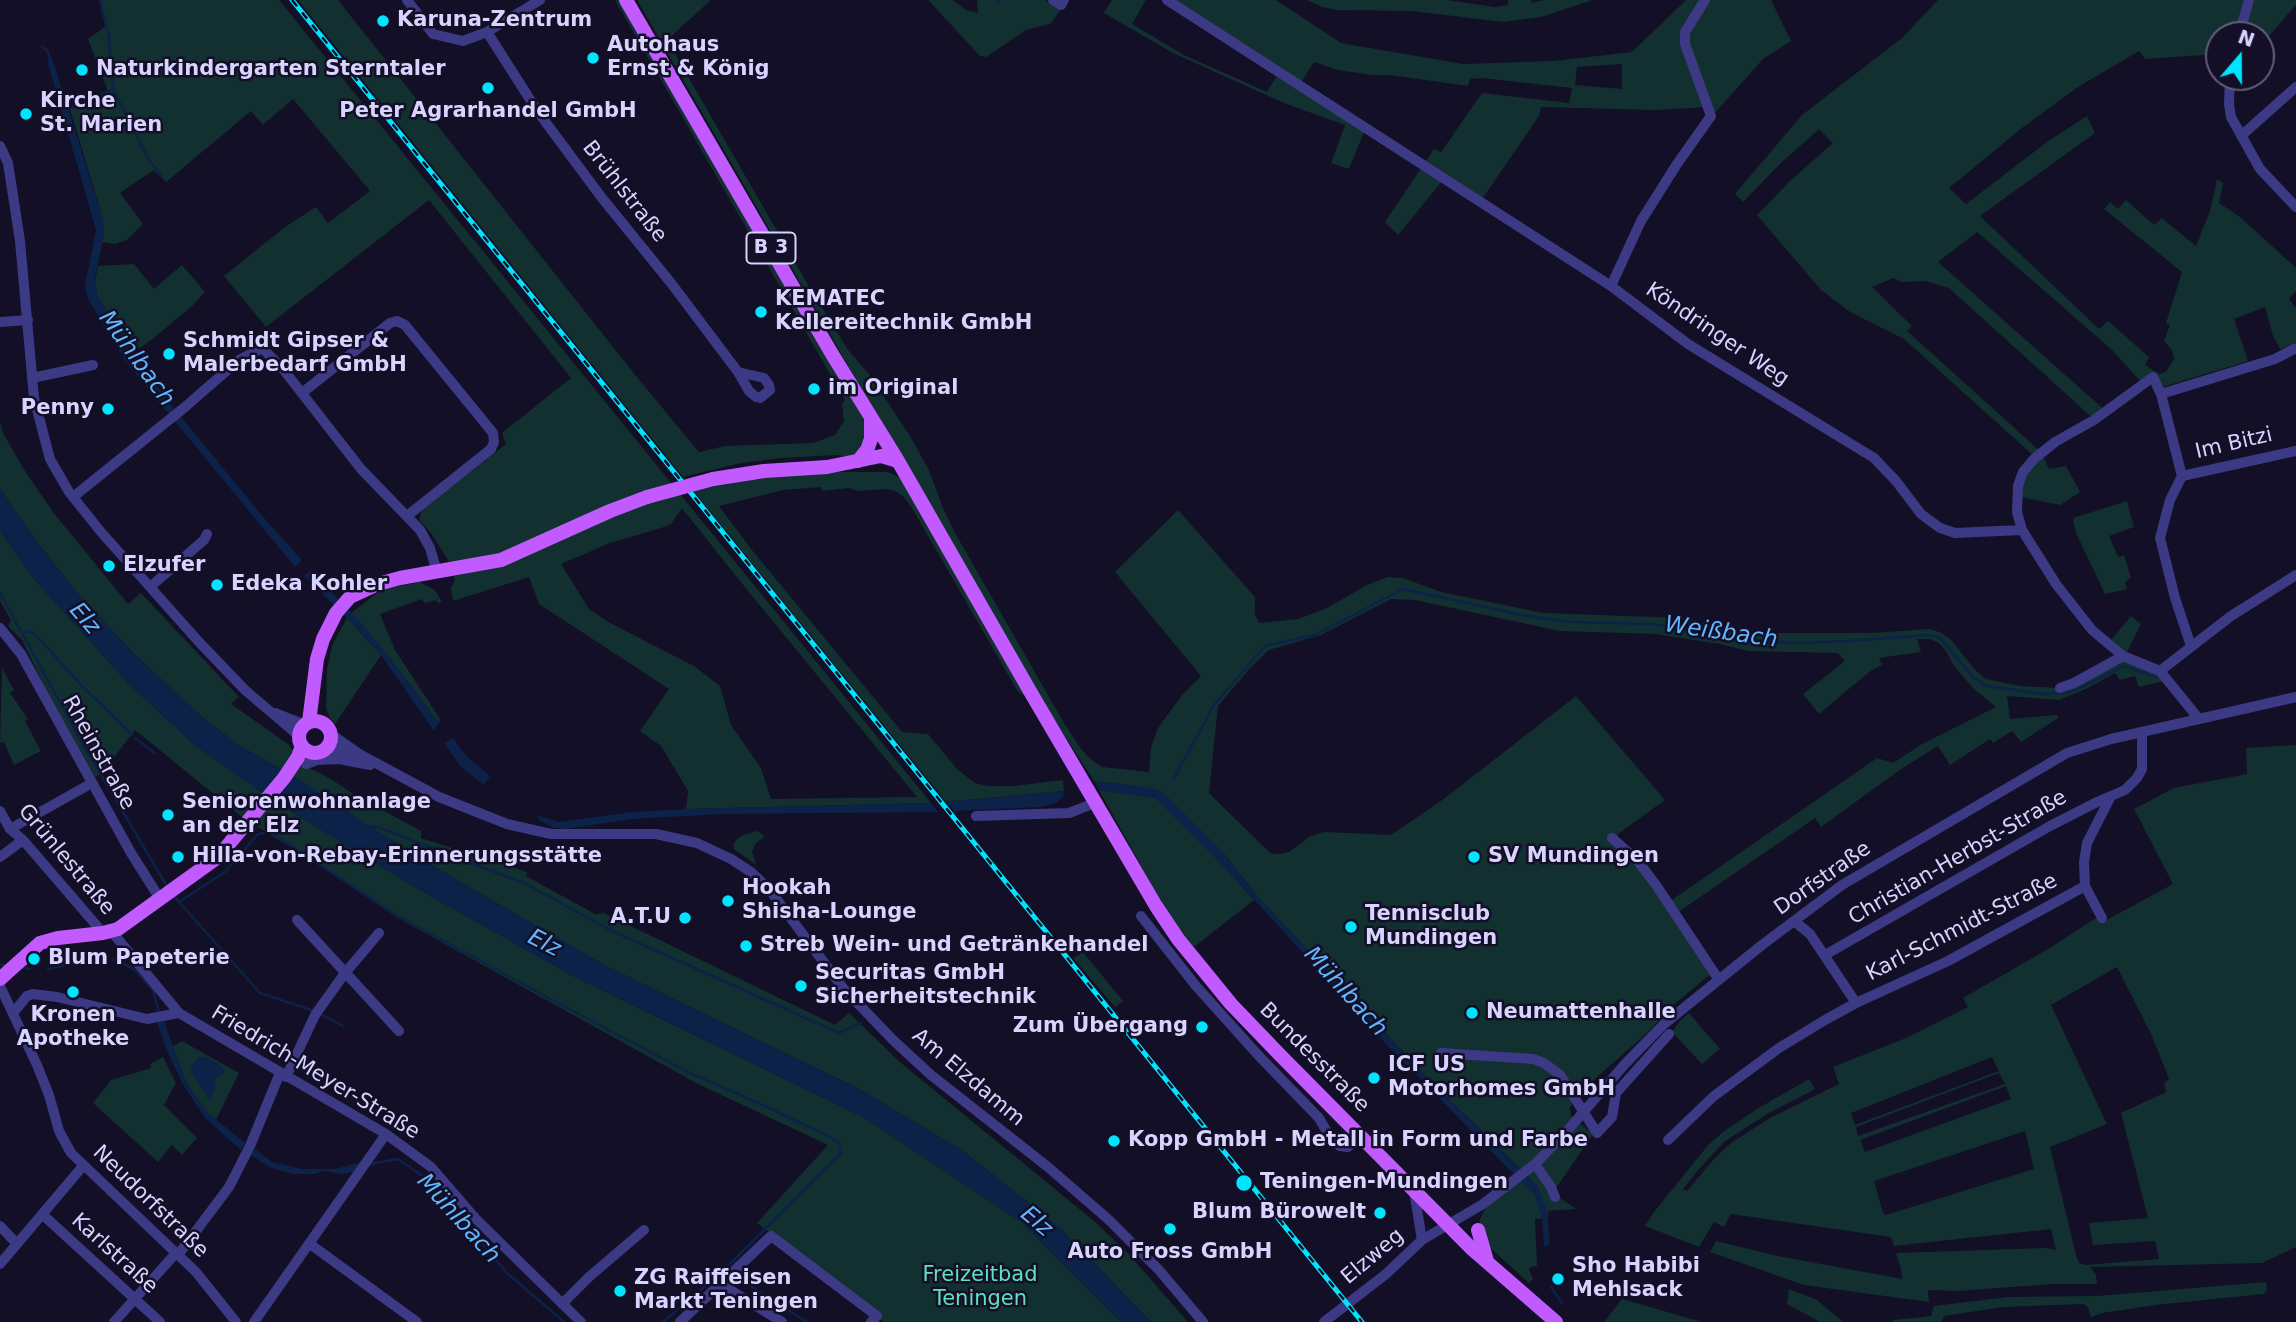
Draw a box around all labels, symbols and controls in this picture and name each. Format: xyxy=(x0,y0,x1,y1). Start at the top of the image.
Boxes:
place label: Karuna-Zentrum xyxy=(397,8,592,34)
marker: Karuna-Zentrum xyxy=(375,13,391,29)
north arrow xyxy=(2205,21,2275,91)
text: N xyxy=(2235,25,2258,51)
place label: Autohaus Ernst & König xyxy=(607,33,770,83)
marker: Autohaus Ernst & König xyxy=(585,50,601,66)
place label: Naturkindergarten Sterntaler xyxy=(96,57,446,83)
marker: Naturkindergarten Sterntaler xyxy=(74,62,90,78)
marker: Peter Agrarhandel GmbH xyxy=(480,80,496,96)
place label: Kirche St. Marien xyxy=(40,89,162,139)
place label: Peter Agrarhandel GmbH xyxy=(339,99,637,125)
marker: Kirche St. Marien xyxy=(18,106,34,122)
street label: Brühlstraße xyxy=(576,136,672,248)
road number: B 3 xyxy=(746,232,796,264)
street label: Köndringer Weg xyxy=(1641,278,1793,392)
place label: KEMATEC Kellereitechnik GmbH xyxy=(775,287,1032,337)
marker: KEMATEC Kellereitechnik GmbH xyxy=(753,304,769,320)
water label: Mühlbach xyxy=(92,306,180,412)
place label: Schmidt Gipser & Malerbedarf GmbH xyxy=(183,329,407,379)
marker: Schmidt Gipser & Malerbedarf GmbH xyxy=(161,346,177,362)
place label: im Original xyxy=(828,376,958,402)
marker: im Original xyxy=(806,381,822,397)
place label: Penny xyxy=(21,396,94,422)
marker: Penny xyxy=(100,401,116,417)
street label: Im Bitzi xyxy=(2193,423,2275,465)
place label: Elzufer xyxy=(123,553,205,579)
marker: Elzufer xyxy=(101,558,117,574)
place label: Edeka Kohler xyxy=(231,572,387,598)
marker: Edeka Kohler xyxy=(209,577,225,593)
water label: Elz xyxy=(63,597,105,641)
water label: Weißbach xyxy=(1663,611,1779,655)
street label: Rheinstraße xyxy=(56,691,140,815)
street label: Christian-Herbst-Straße xyxy=(1844,785,2072,931)
place label: Seniorenwohnanlage an der Elz xyxy=(182,790,431,840)
street label: Grünlestraße xyxy=(12,799,120,921)
marker: Seniorenwohnanlage an der Elz xyxy=(160,807,176,823)
street label: Dorfstraße xyxy=(1770,837,1876,921)
place label: Hilla-von-Rebay-Erinnerungsstätte xyxy=(192,844,602,870)
place label: SV Mundingen xyxy=(1488,844,1659,870)
marker: Hilla-von-Rebay-Erinnerungsstätte xyxy=(170,849,186,865)
marker: SV Mundingen xyxy=(1466,849,1482,865)
street label: Karl-Schmidt-Straße xyxy=(1862,869,2062,987)
place label: Hookah Shisha-Lounge xyxy=(742,876,917,926)
marker: Hookah Shisha-Lounge xyxy=(720,893,736,909)
place label: Tennisclub Mundingen xyxy=(1365,902,1497,952)
place label: A.T.U xyxy=(610,905,671,931)
marker: A.T.U xyxy=(677,910,693,926)
marker: Tennisclub Mundingen xyxy=(1343,919,1359,935)
water label: Elz xyxy=(523,924,565,964)
place label: Streb Wein- und Getränkehandel xyxy=(760,933,1148,959)
marker: Streb Wein- und Getränkehandel xyxy=(738,938,754,954)
water label: Mühlbach xyxy=(1298,941,1392,1043)
place label: Blum Papeterie xyxy=(48,946,230,972)
marker: Blum Papeterie xyxy=(26,951,42,967)
place label: Securitas GmbH Sicherheitstechnik xyxy=(815,961,1036,1011)
marker: Securitas GmbH Sicherheitstechnik xyxy=(793,978,809,994)
marker: Kronen Apotheke xyxy=(65,984,81,1000)
street label: Bundesstraße xyxy=(1254,998,1374,1118)
place label: Neumattenhalle xyxy=(1486,1000,1676,1026)
street label: Friedrich-Meyer-Straße xyxy=(206,1001,424,1145)
place label: Kronen Apotheke xyxy=(17,1003,129,1053)
marker: Neumattenhalle xyxy=(1464,1005,1480,1021)
place label: Zum Übergang xyxy=(1013,1014,1188,1040)
marker: Zum Übergang xyxy=(1194,1019,1210,1035)
street label: Am Elzdamm xyxy=(907,1024,1029,1132)
place label: ICF US Motorhomes GmbH xyxy=(1388,1053,1615,1103)
marker: ICF US Motorhomes GmbH xyxy=(1366,1070,1382,1086)
place label: Kopp GmbH - Metall in Form und Farbe xyxy=(1128,1128,1588,1154)
marker: Kopp GmbH - Metall in Form und Farbe xyxy=(1106,1133,1122,1149)
street label: Neudorfstraße xyxy=(87,1141,213,1263)
water label: Mühlbach xyxy=(411,1168,505,1270)
place label: Teningen-Mundingen xyxy=(1260,1170,1508,1196)
marker: Teningen-Mundingen xyxy=(1234,1173,1254,1193)
place label: Blum Bürowelt xyxy=(1192,1200,1366,1226)
water label: Elz xyxy=(1014,1201,1058,1243)
marker: Blum Bürowelt xyxy=(1372,1205,1388,1221)
street label: Karlstraße xyxy=(66,1209,162,1299)
marker: Auto Fross GmbH xyxy=(1162,1221,1178,1237)
street label: Elzweg xyxy=(1337,1224,1409,1290)
place label: Auto Fross GmbH xyxy=(1068,1240,1272,1266)
place label: Sho Habibi Mehlsack xyxy=(1572,1254,1700,1304)
park label: Freizeitbad Teningen xyxy=(922,1263,1038,1313)
place label: ZG Raiffeisen Markt Teningen xyxy=(634,1266,818,1316)
marker: Sho Habibi Mehlsack xyxy=(1550,1271,1566,1287)
marker: ZG Raiffeisen Markt Teningen xyxy=(612,1283,628,1299)

